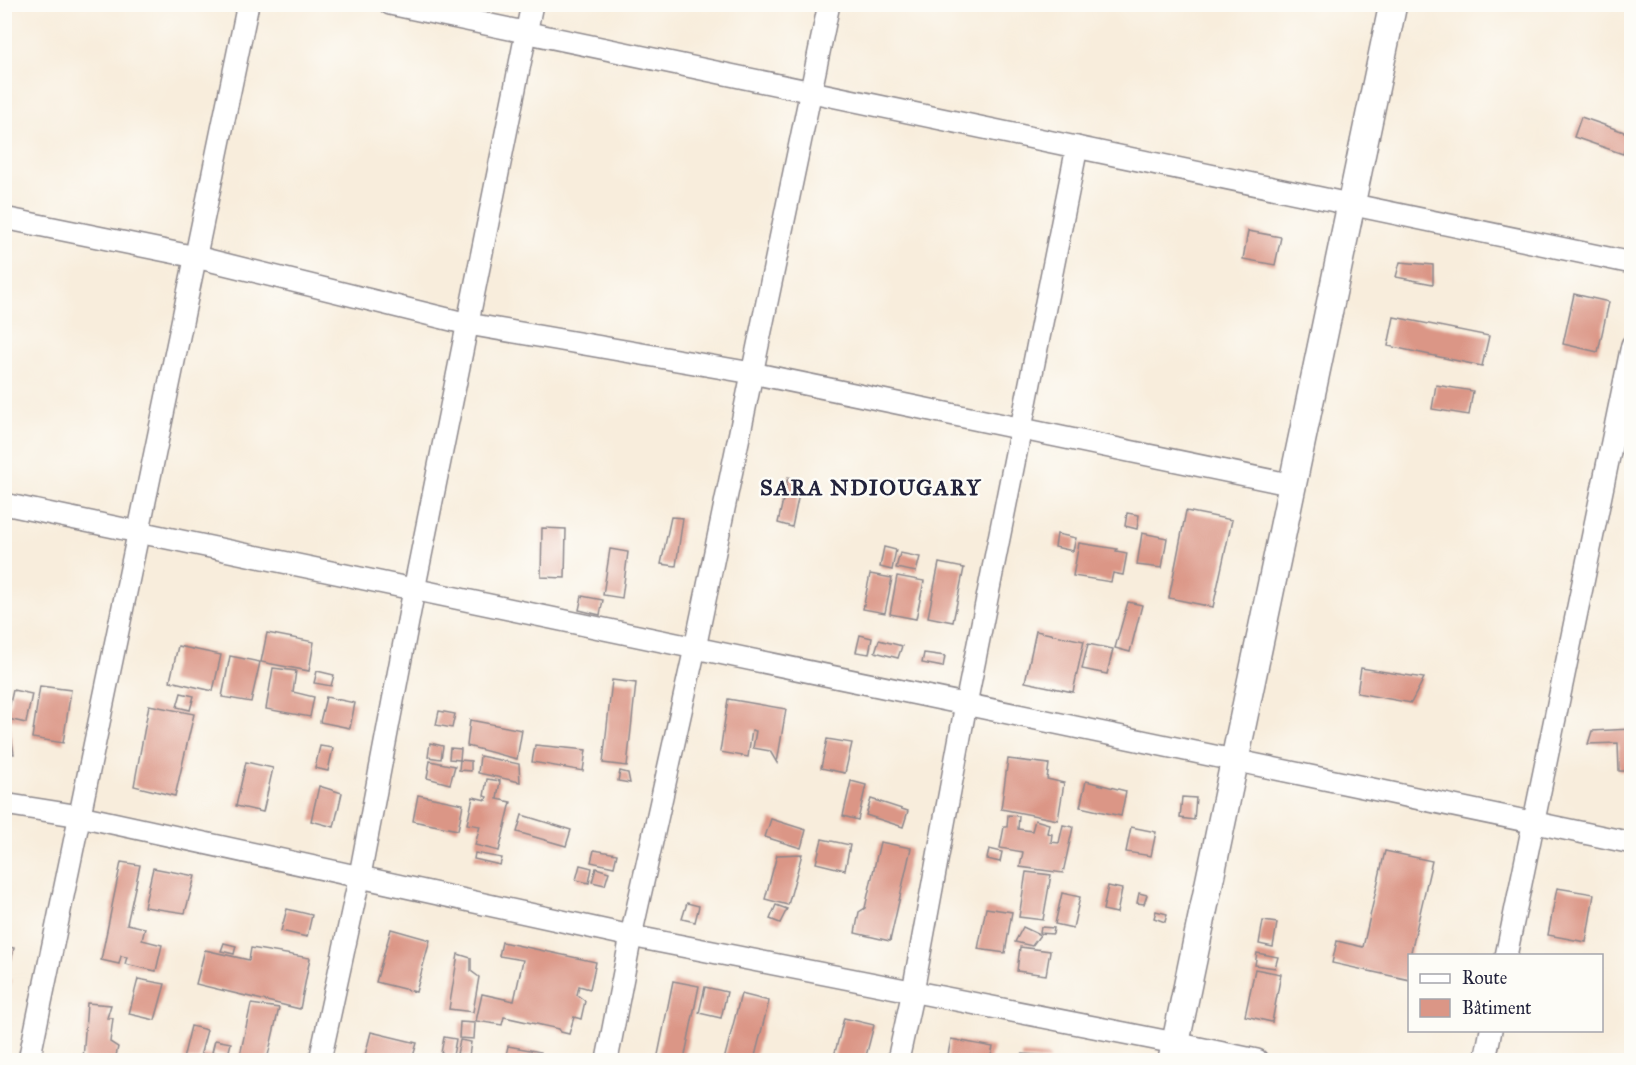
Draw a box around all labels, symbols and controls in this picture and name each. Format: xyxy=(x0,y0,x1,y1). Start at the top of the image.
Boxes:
district label: SARA NDIOUGARY xyxy=(760,474,982,501)
legend xyxy=(1408,954,1603,1032)
text: Route xyxy=(1462,967,1507,989)
text: Bâtiment xyxy=(1462,997,1532,1019)

